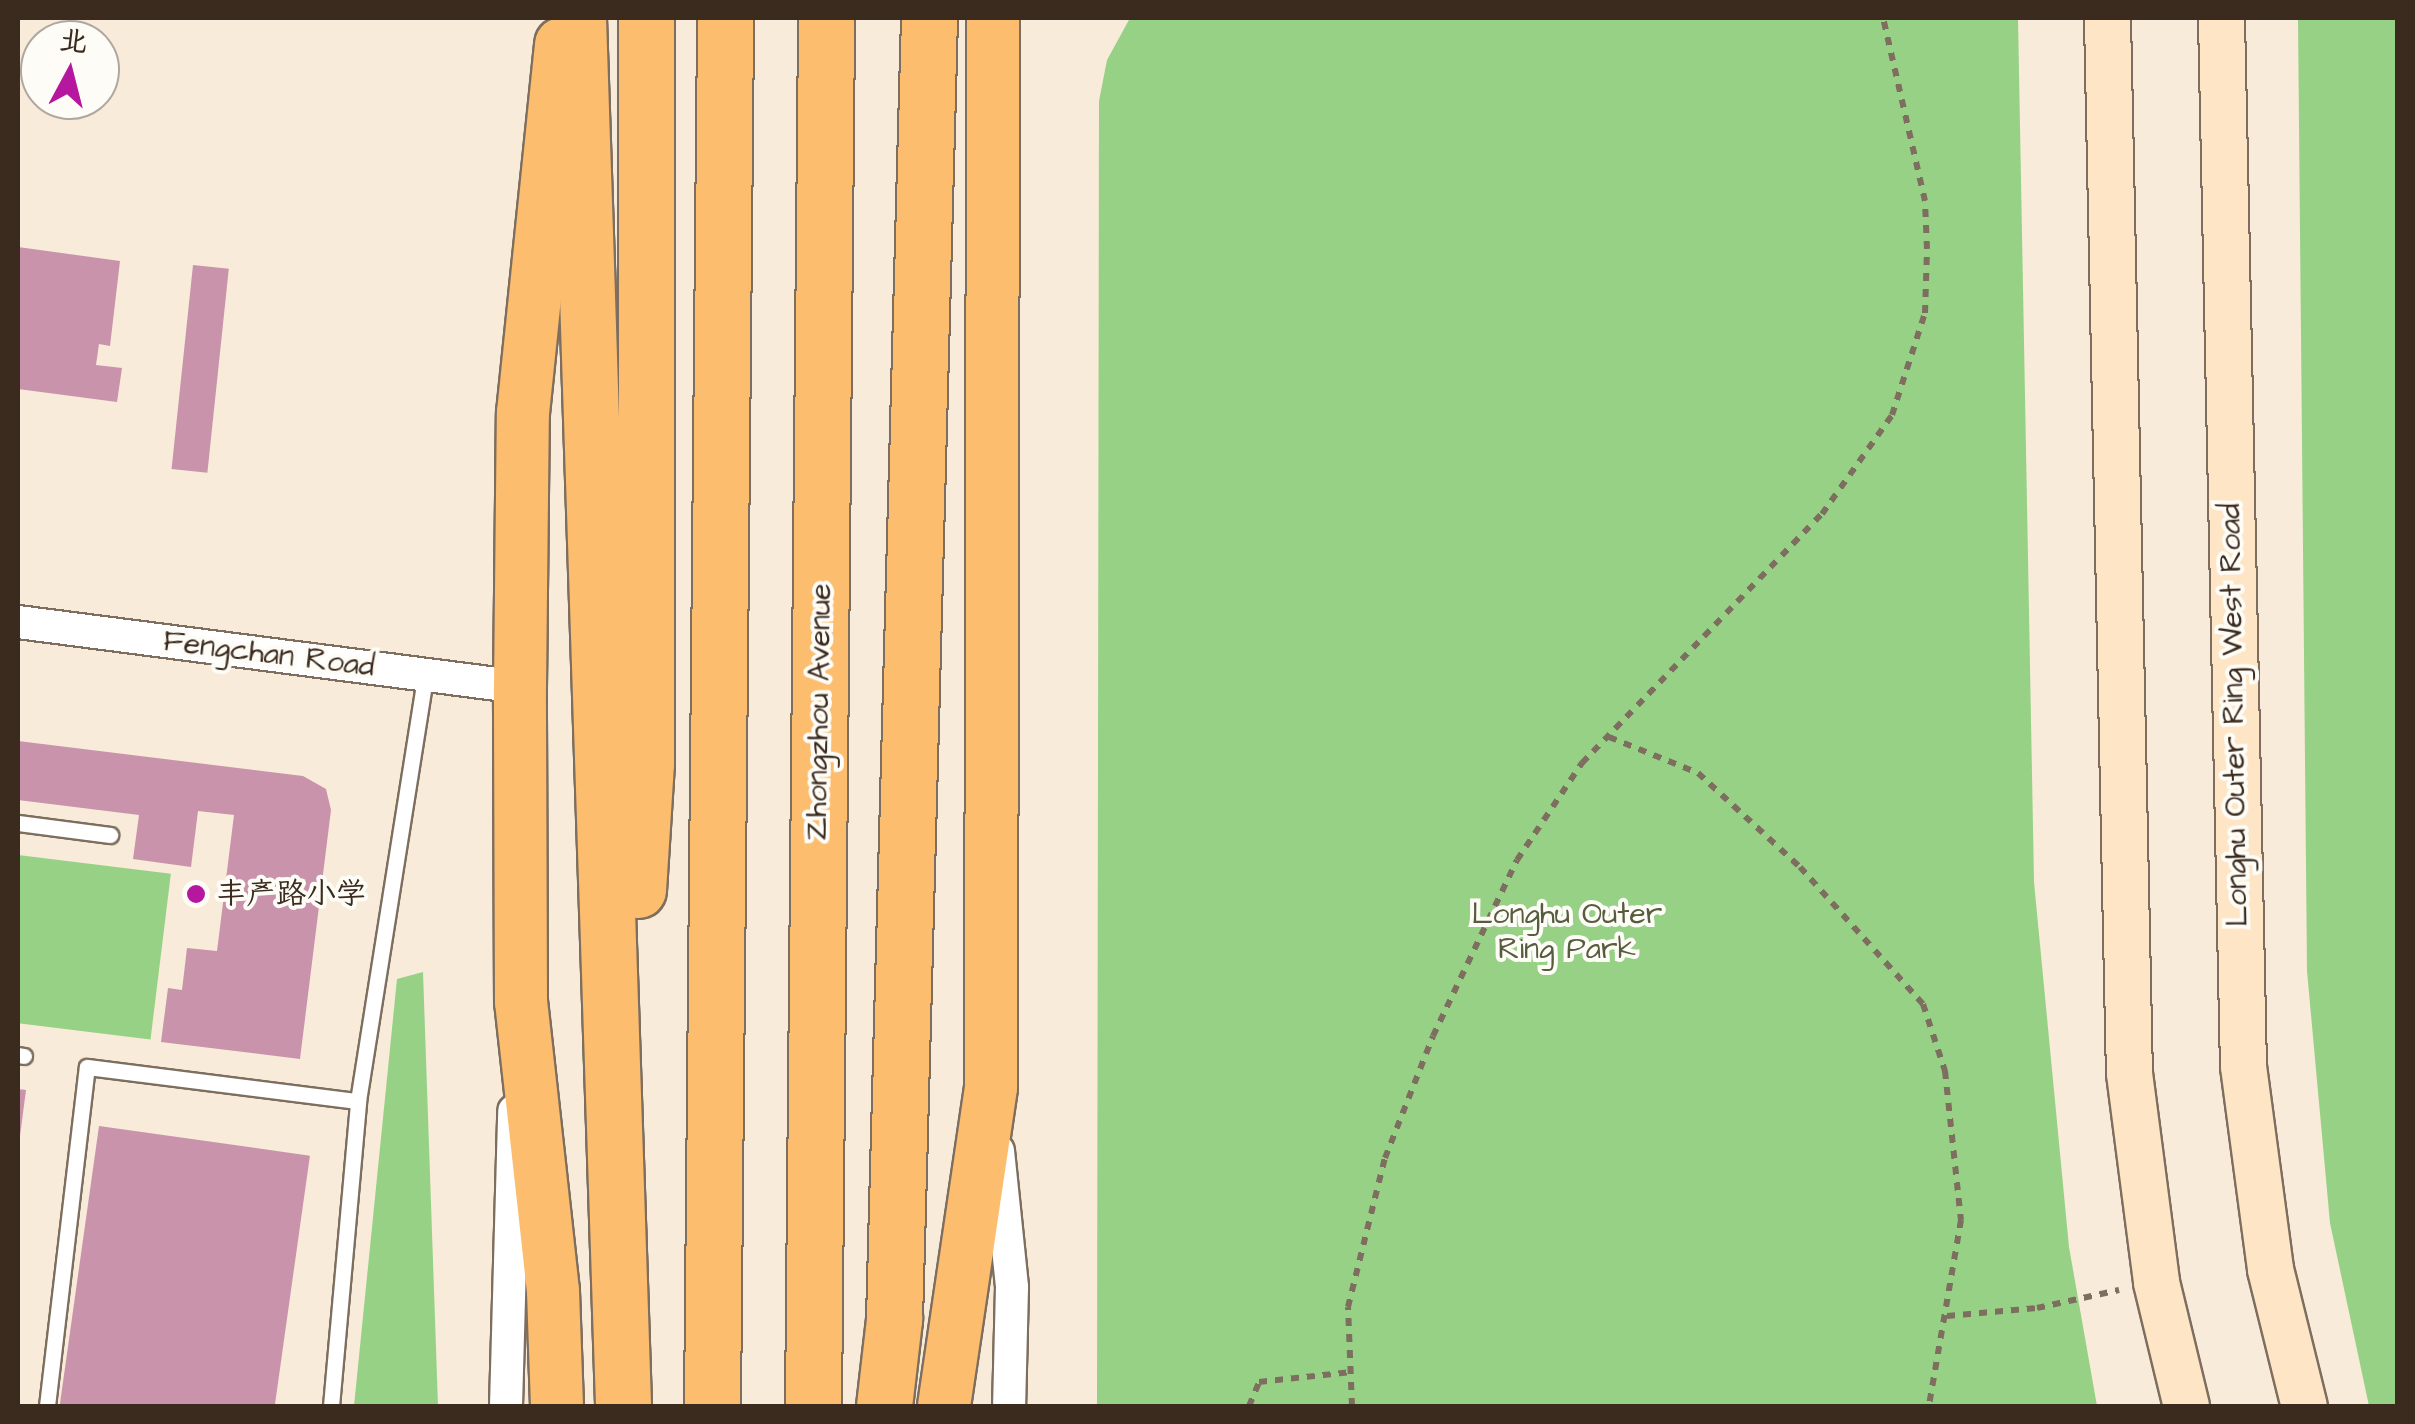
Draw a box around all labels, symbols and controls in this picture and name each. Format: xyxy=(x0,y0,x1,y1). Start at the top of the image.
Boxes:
north arrow xyxy=(20,20,120,120)
text: 北 xyxy=(57,21,90,63)
street label: Longhu Outer Ring West Road xyxy=(2212,503,2256,927)
street label: Zhongzhou Avenue xyxy=(799,583,839,841)
street label: Fengchan Road xyxy=(161,623,377,685)
place label: 丰产路小学 xyxy=(216,876,366,912)
marker: 丰产路小学 xyxy=(185,883,207,905)
park label: Longhu Outer Ring Park xyxy=(1472,896,1662,966)

